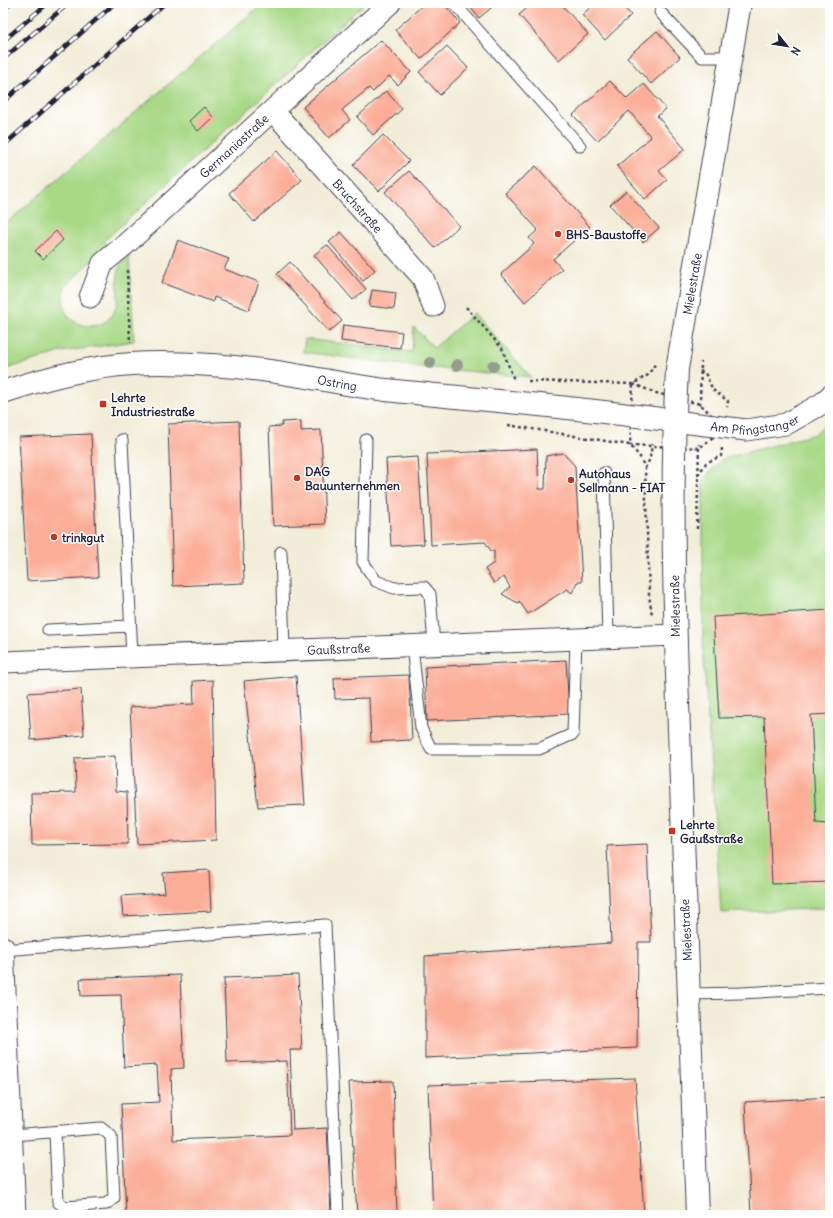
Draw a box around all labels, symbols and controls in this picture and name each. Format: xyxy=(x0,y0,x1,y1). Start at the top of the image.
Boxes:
north arrow xyxy=(767,26,807,66)
text: N xyxy=(788,44,804,58)
street label: Germaniastraße xyxy=(196,110,271,181)
street label: Bruchstraße xyxy=(330,176,386,235)
place label: BHS-Baustoffe xyxy=(566,227,647,242)
marker: BHS-Baustoffe xyxy=(553,229,563,239)
street label: Mielestraße xyxy=(679,252,704,316)
street label: Ostring xyxy=(316,372,358,393)
place label: Lehrte Industriestraße xyxy=(111,390,195,419)
marker: Lehrte Industriestraße xyxy=(98,399,108,409)
street label: Am Pfingstanger xyxy=(710,411,802,438)
place label: DAG Bauunternehmen xyxy=(305,464,400,493)
place label: Autohaus Sellmann - FIAT xyxy=(579,466,666,495)
marker: DAG Bauunternehmen xyxy=(292,473,302,483)
marker: Autohaus Sellmann - FIAT xyxy=(566,475,576,485)
place label: trinkgut xyxy=(61,530,105,546)
marker: trinkgut xyxy=(49,532,59,542)
street label: Mielestraße xyxy=(667,575,683,637)
street label: Gaußstraße xyxy=(307,640,371,657)
place label: Lehrte Gaußstraße xyxy=(680,817,744,846)
marker: Lehrte Gaußstraße xyxy=(667,826,677,836)
street label: Mielestraße xyxy=(677,899,695,961)

